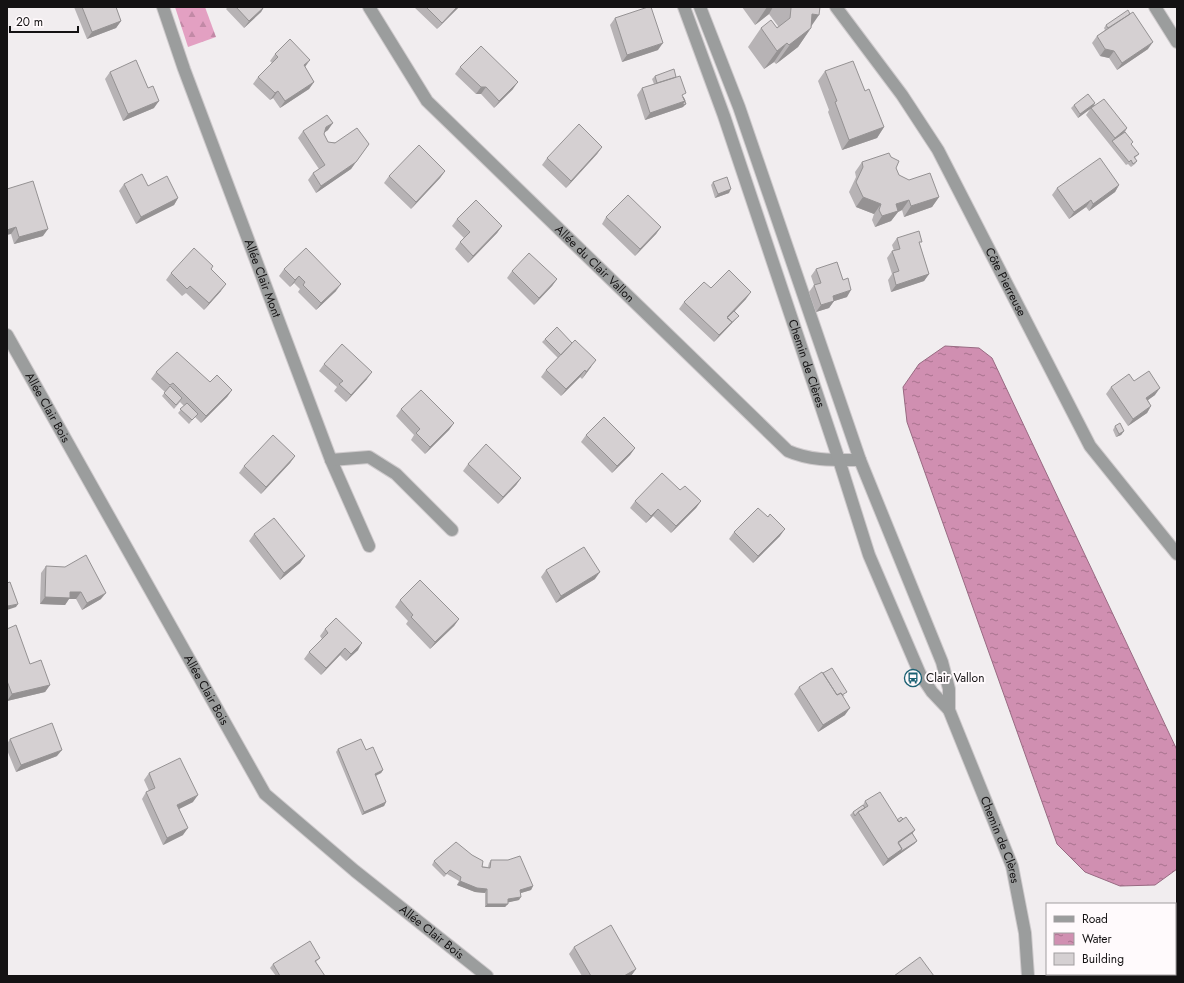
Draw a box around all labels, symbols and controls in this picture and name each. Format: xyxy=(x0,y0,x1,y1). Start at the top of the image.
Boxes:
scale bar xyxy=(10,8,78,34)
text: 20 m xyxy=(16,13,43,31)
street label: Allée du Clair Vallon xyxy=(551,221,639,306)
street label: Allée Clair Mont xyxy=(240,236,286,320)
street label: Côte Pierreuse xyxy=(981,244,1031,319)
street label: Chemin de Clères xyxy=(784,317,830,410)
street label: Allée Clair Bois xyxy=(21,369,75,446)
street label: Allée Clair Bois xyxy=(179,651,234,728)
bus stop icon: Clair Vallon xyxy=(903,668,923,688)
place label: Clair Vallon xyxy=(926,669,984,687)
street label: Chemin de Clères xyxy=(976,793,1024,885)
street label: Allée Clair Bois xyxy=(395,901,468,964)
legend xyxy=(1046,903,1176,975)
text: Road xyxy=(1082,910,1108,928)
text: Water xyxy=(1082,930,1113,948)
text: Building xyxy=(1082,950,1124,968)

